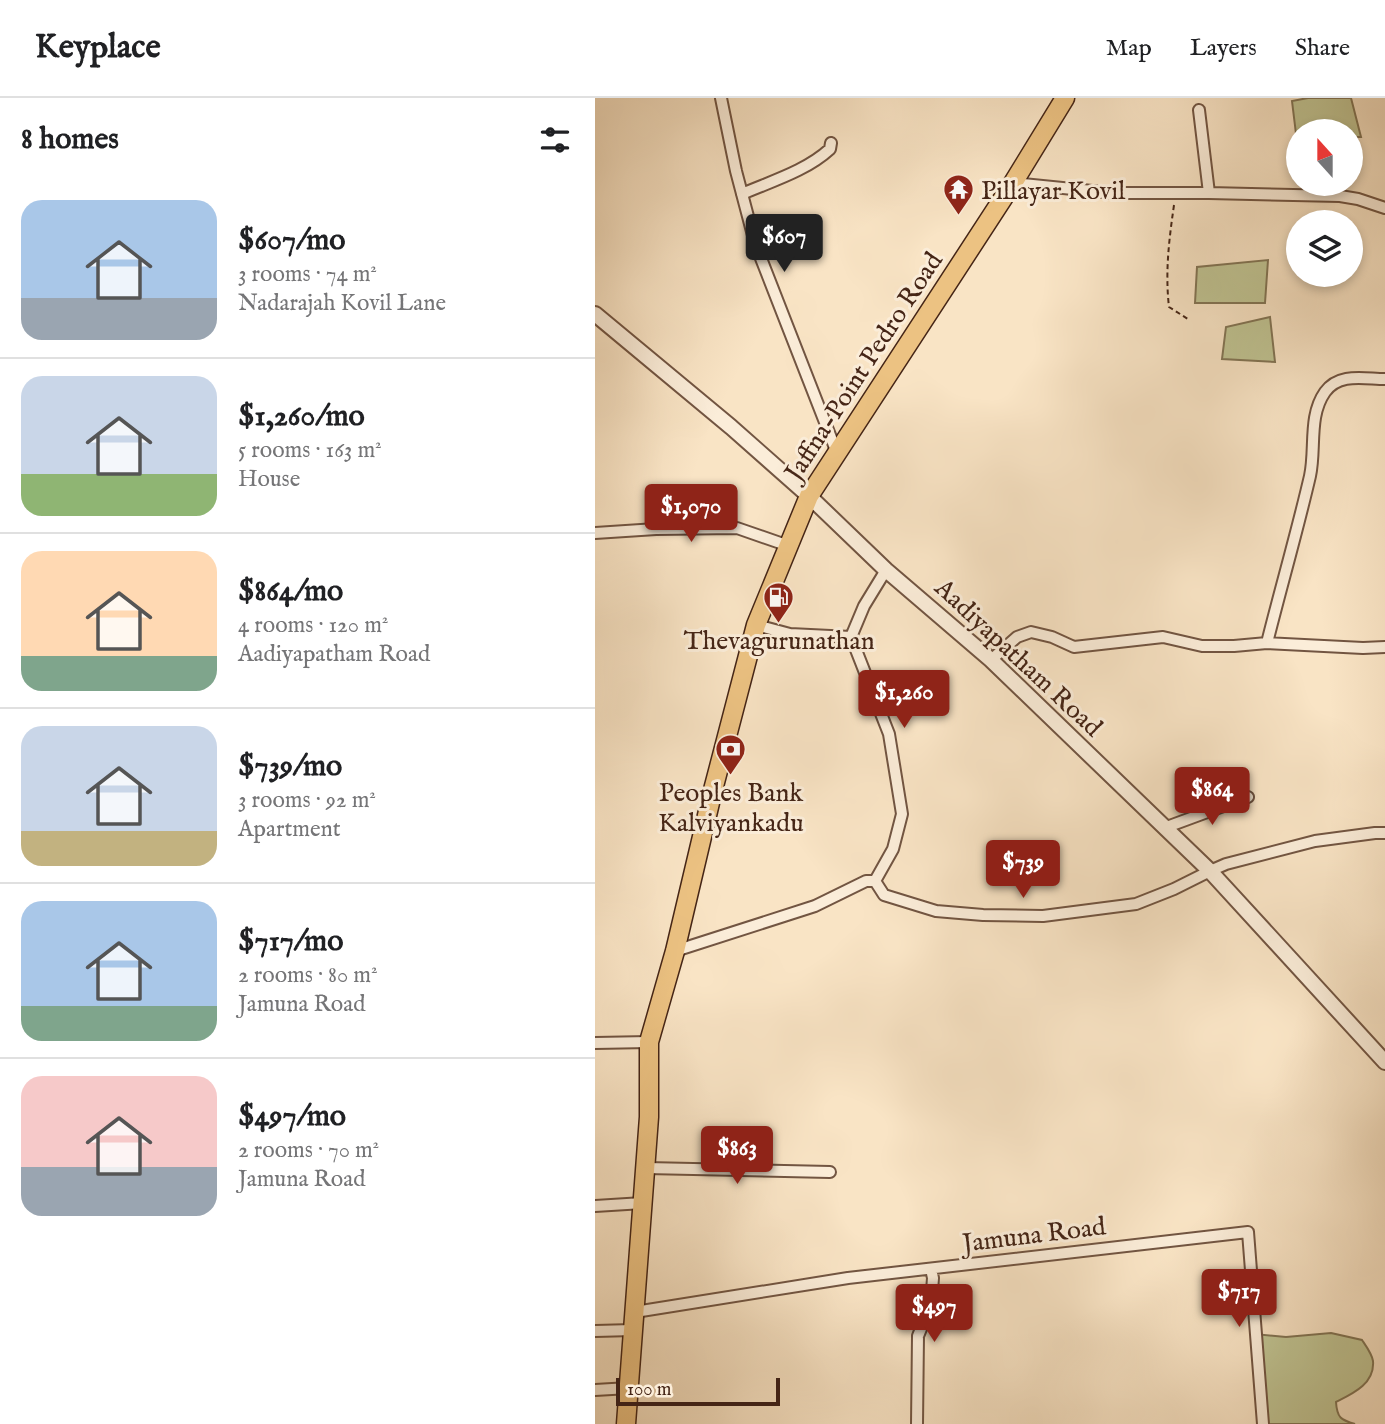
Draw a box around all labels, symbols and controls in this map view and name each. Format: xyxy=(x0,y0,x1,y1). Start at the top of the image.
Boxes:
text: Keyplace xyxy=(35,27,161,69)
text: Map xyxy=(1106,33,1152,64)
text: Layers xyxy=(1190,33,1257,64)
text: Share xyxy=(1295,33,1350,64)
north arrow xyxy=(1286,119,1363,196)
map controls xyxy=(1286,119,1363,287)
text: 8 homes xyxy=(21,121,119,159)
icon: filters xyxy=(536,121,574,159)
temple icon: Pillayar Kovil xyxy=(941,173,975,217)
place label: Pillayar Kovil xyxy=(981,175,1126,208)
button: layers xyxy=(1286,210,1363,287)
pin: $607 xyxy=(743,214,825,274)
text: $607/mo xyxy=(238,222,346,260)
text: $607 xyxy=(762,222,806,251)
icon: home xyxy=(77,228,161,312)
street label: Jaffna-Point Pedro Road xyxy=(776,246,951,490)
text: 3 rooms · 74 m² xyxy=(238,260,377,289)
text: Nadarajah Kovil Lane xyxy=(238,289,446,318)
text: $1,260/mo xyxy=(238,398,365,436)
icon: home xyxy=(77,404,161,488)
text: 5 rooms · 163 m² xyxy=(238,436,382,465)
text: House xyxy=(238,465,300,494)
pin: $1,070 xyxy=(634,484,748,544)
text: $1,070 xyxy=(661,492,721,521)
street label: Aadiyapatham Road xyxy=(927,571,1109,744)
text: $864/mo xyxy=(238,573,343,611)
icon: home xyxy=(77,579,161,663)
fuel station icon: Thevagurunathan xyxy=(762,580,796,624)
text: 4 rooms · 120 m² xyxy=(238,611,388,640)
place label: Thevagurunathan xyxy=(684,625,875,658)
text: Aadiyapatham Road xyxy=(238,640,430,669)
pin: $1,260 xyxy=(847,670,961,730)
text: $1,260 xyxy=(874,678,934,707)
bank icon: Peoples Bank Kalviyankadu xyxy=(714,732,748,776)
text: $739/mo xyxy=(238,748,342,786)
icon: home xyxy=(77,754,161,838)
pin: $864 xyxy=(1171,768,1253,827)
text: $864 xyxy=(1191,775,1233,804)
place label: Peoples Bank Kalviyankadu xyxy=(658,777,804,840)
text: 3 rooms · 92 m² xyxy=(238,786,376,815)
text: Apartment xyxy=(238,815,341,844)
pin: $739 xyxy=(982,840,1064,900)
text: $739 xyxy=(1002,848,1044,877)
text: $717/mo xyxy=(238,923,343,961)
icon: home xyxy=(77,929,161,1013)
text: 2 rooms · 80 m² xyxy=(238,961,378,990)
text: Jamuna Road xyxy=(238,990,365,1019)
text: $497/mo xyxy=(238,1098,346,1136)
icon: home xyxy=(77,1104,161,1188)
pin: $863 xyxy=(696,1126,778,1186)
text: $863 xyxy=(717,1134,757,1163)
text: 2 rooms · 70 m² xyxy=(238,1136,379,1165)
text: Jamuna Road xyxy=(238,1165,365,1194)
street label: Jamuna Road xyxy=(958,1210,1108,1261)
pin: $717 xyxy=(1198,1270,1280,1329)
text: $717 xyxy=(1218,1277,1260,1306)
pin: $497 xyxy=(893,1284,975,1344)
text: $497 xyxy=(912,1292,956,1321)
scale bar xyxy=(616,1375,781,1407)
text: 100 m xyxy=(627,1378,671,1402)

